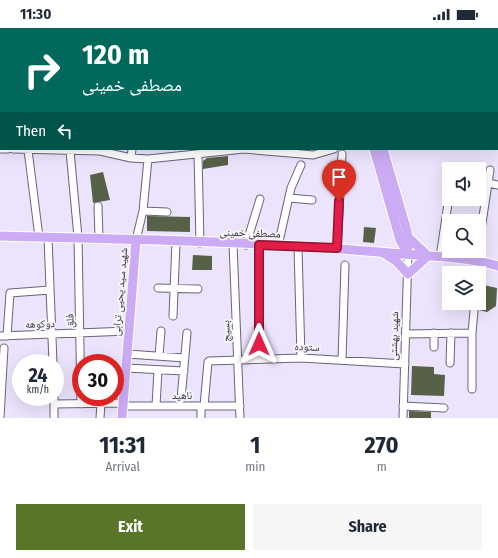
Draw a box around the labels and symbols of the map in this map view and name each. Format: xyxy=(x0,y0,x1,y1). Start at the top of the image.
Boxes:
pin xyxy=(322,160,356,201)
street label: مصطفی خمینی xyxy=(219,225,281,241)
street label: شهید سید یحیی ترابی xyxy=(110,247,130,337)
street label: شهید بهشتی xyxy=(387,311,401,361)
street label: فلق xyxy=(63,313,77,328)
street label: دوکوهه xyxy=(25,317,56,331)
street label: بسیج xyxy=(219,320,233,342)
position arrow xyxy=(238,323,280,365)
street label: ستوده xyxy=(294,340,320,354)
speed limit sign: 30 xyxy=(72,354,124,406)
street label: ناهید xyxy=(172,389,192,402)

